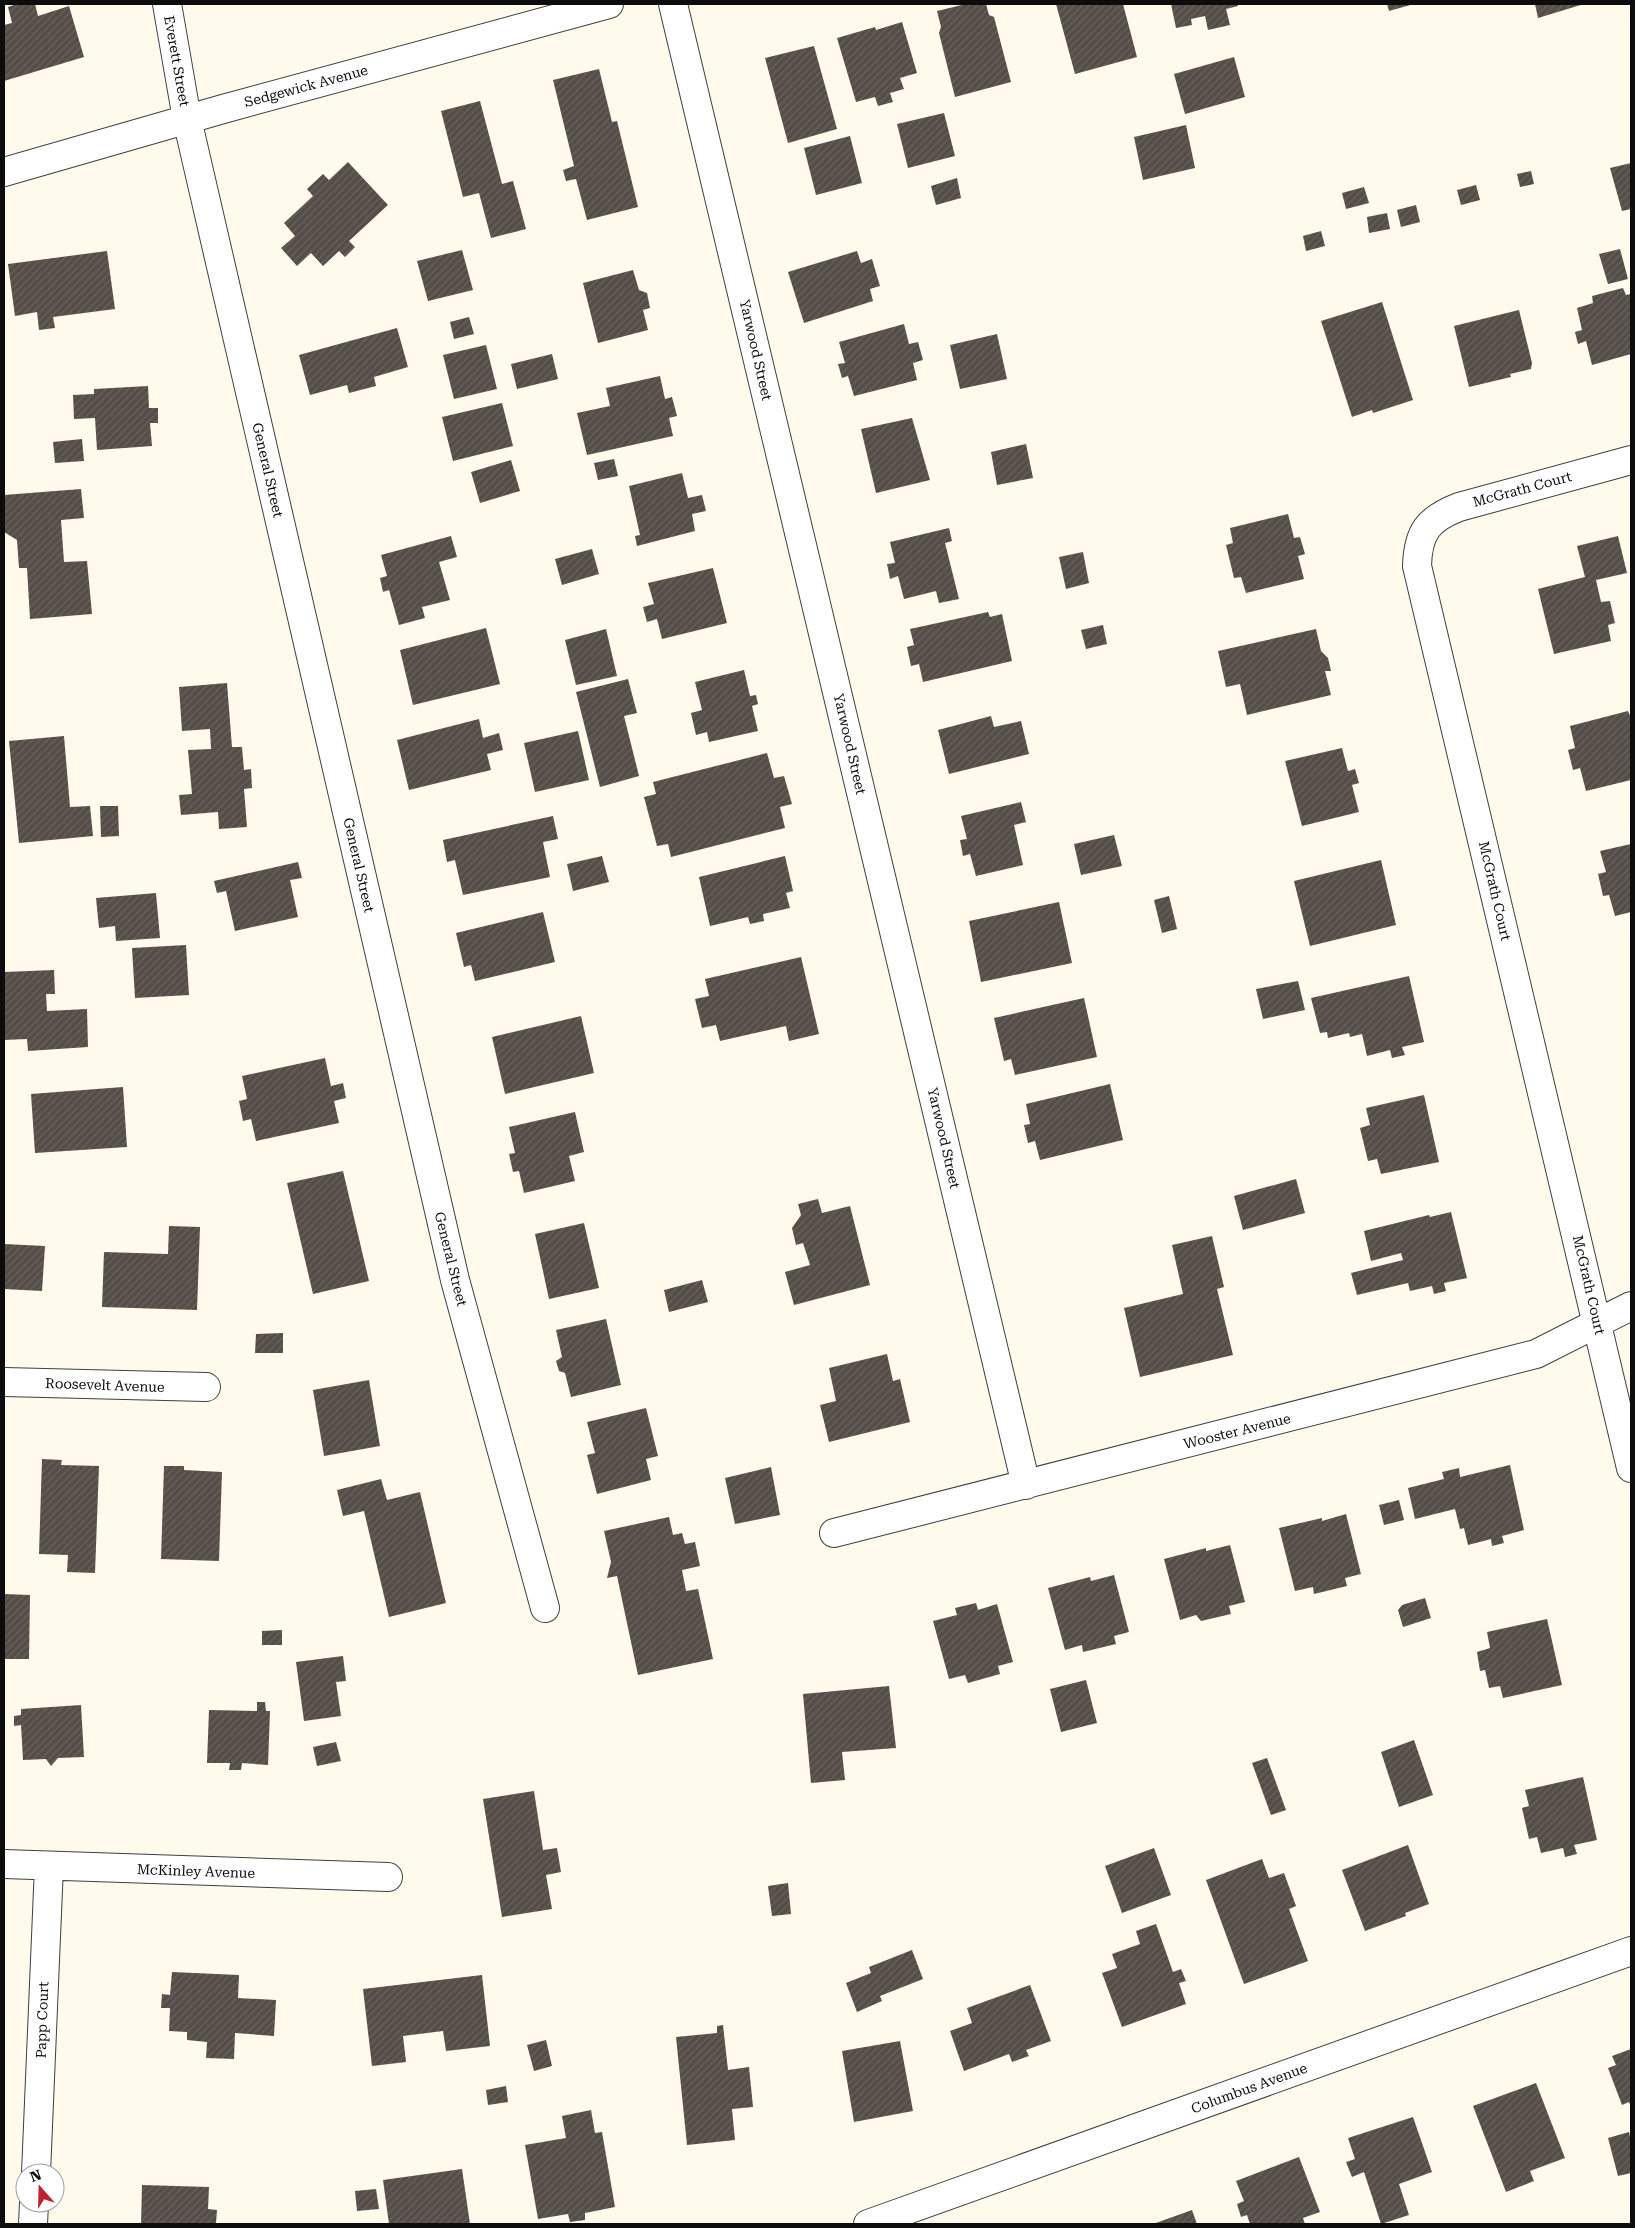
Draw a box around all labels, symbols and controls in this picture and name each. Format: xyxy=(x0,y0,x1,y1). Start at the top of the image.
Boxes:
street label: Everett Street xyxy=(161,14,193,108)
street label: Sedgewick Avenue xyxy=(242,62,370,110)
street label: Yarwood Street xyxy=(737,298,775,402)
street label: General Street xyxy=(249,421,287,519)
street label: McGrath Court xyxy=(1471,468,1573,510)
street label: Yarwood Street xyxy=(831,692,869,796)
street label: General Street xyxy=(340,816,378,914)
street label: McGrath Court xyxy=(1476,840,1514,942)
street label: Yarwood Street xyxy=(925,1086,963,1190)
street label: General Street xyxy=(432,1210,470,1308)
street label: McGrath Court xyxy=(1570,1234,1608,1336)
street label: Roosevelt Avenue xyxy=(45,1375,165,1395)
street label: Wooster Avenue xyxy=(1182,1410,1292,1452)
street label: McKinley Avenue xyxy=(137,1861,256,1881)
street label: Papp Court xyxy=(33,1981,51,2059)
street label: Columbus Avenue xyxy=(1189,2059,1310,2116)
north arrow xyxy=(15,2163,65,2213)
text: N xyxy=(28,2166,44,2185)

